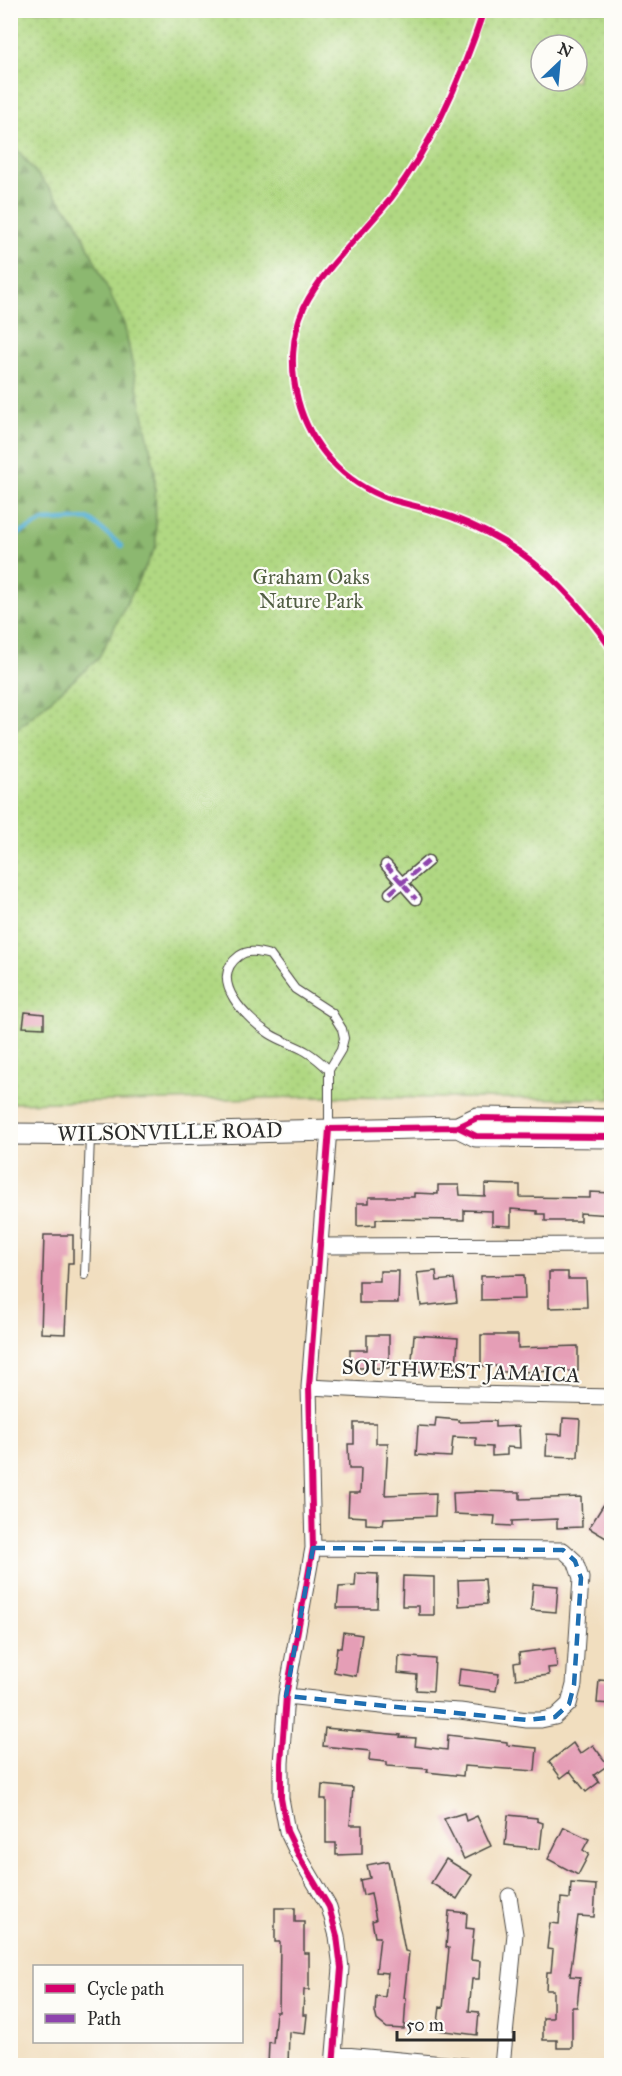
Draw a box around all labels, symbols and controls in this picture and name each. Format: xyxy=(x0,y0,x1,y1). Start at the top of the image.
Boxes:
north arrow xyxy=(529,33,589,93)
text: N xyxy=(555,38,576,62)
park label: Graham Oaks Nature Park xyxy=(252,564,370,614)
street label: WILSONVILLE ROAD xyxy=(57,1117,283,1147)
street label: SOUTHWEST JAMAICA xyxy=(341,1354,581,1388)
legend xyxy=(33,1965,243,2043)
text: Cycle path xyxy=(87,1978,164,2000)
scale bar xyxy=(397,2004,514,2042)
text: Path xyxy=(87,2008,121,2030)
text: 50 m xyxy=(406,2014,444,2036)

